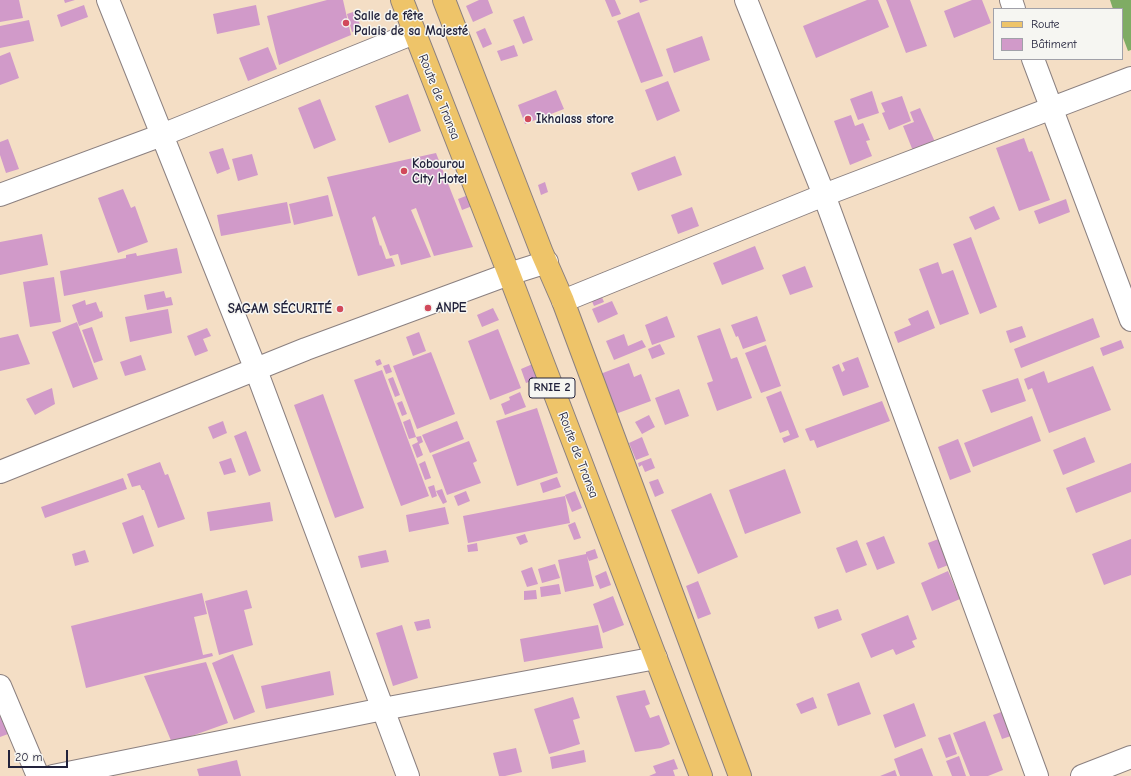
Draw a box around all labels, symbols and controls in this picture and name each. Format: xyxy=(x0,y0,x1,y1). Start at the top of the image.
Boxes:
place label: Salle de fête Palais de sa Majesté xyxy=(354,8,468,39)
legend xyxy=(993,8,1123,60)
text: Route xyxy=(1031,17,1060,31)
marker: Salle de fête Palais de sa Majesté xyxy=(341,18,351,28)
text: Bâtiment xyxy=(1031,37,1077,51)
street label: Route de Transa xyxy=(415,52,463,142)
place label: Ikhalass store xyxy=(536,111,614,127)
marker: Ikhalass store xyxy=(523,114,533,124)
place label: Kobourou City Hotel xyxy=(412,156,467,187)
marker: Kobourou City Hotel xyxy=(399,166,409,176)
place label: ANPE xyxy=(436,300,467,316)
place label: SAGAM SÉCURITÉ xyxy=(228,301,332,317)
marker: ANPE xyxy=(423,303,433,313)
marker: SAGAM SÉCURITÉ xyxy=(335,304,345,314)
road number: RNIE 2 xyxy=(529,378,575,398)
street label: Route de Transa xyxy=(554,410,602,500)
scale bar xyxy=(10,742,70,768)
text: 20 m xyxy=(15,750,43,764)

